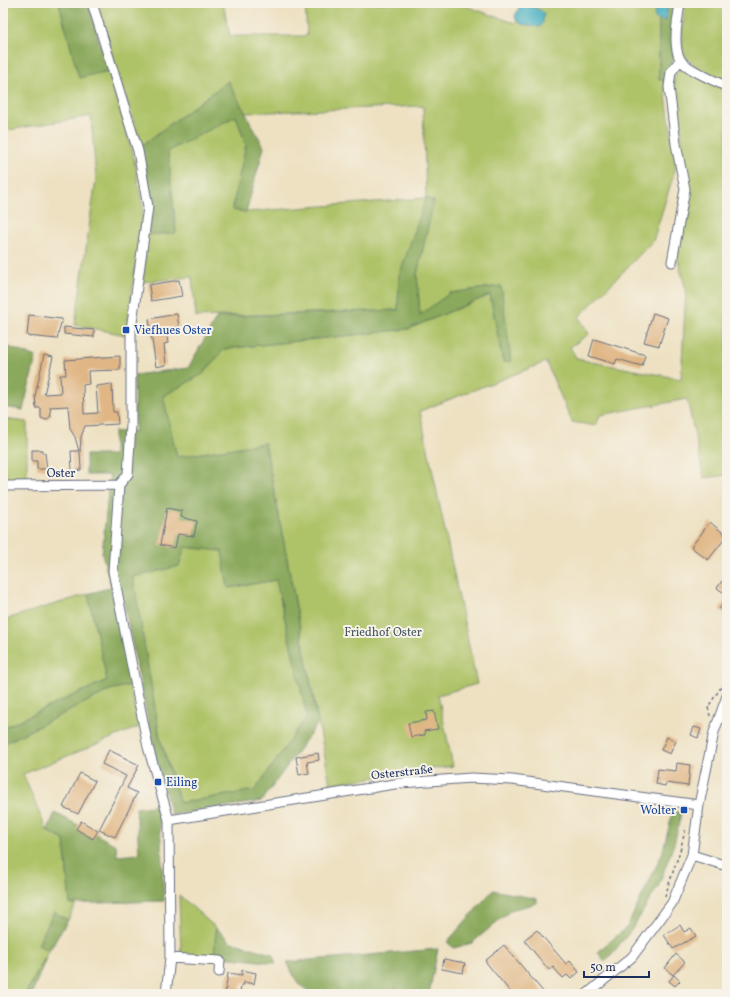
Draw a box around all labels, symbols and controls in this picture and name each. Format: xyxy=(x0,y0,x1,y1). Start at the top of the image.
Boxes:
place label: Viefhues Oster xyxy=(134,323,211,339)
marker: Viefhues Oster xyxy=(121,325,131,335)
street label: Oster xyxy=(47,466,75,482)
park label: Friedhof Oster xyxy=(344,625,422,641)
street label: Osterstraße xyxy=(370,762,434,784)
place label: Eiling xyxy=(166,775,197,791)
marker: Eiling xyxy=(153,777,163,787)
place label: Wolter xyxy=(640,803,676,819)
marker: Wolter xyxy=(679,805,689,815)
scale bar xyxy=(584,953,649,979)
text: 50 m xyxy=(590,960,616,976)

